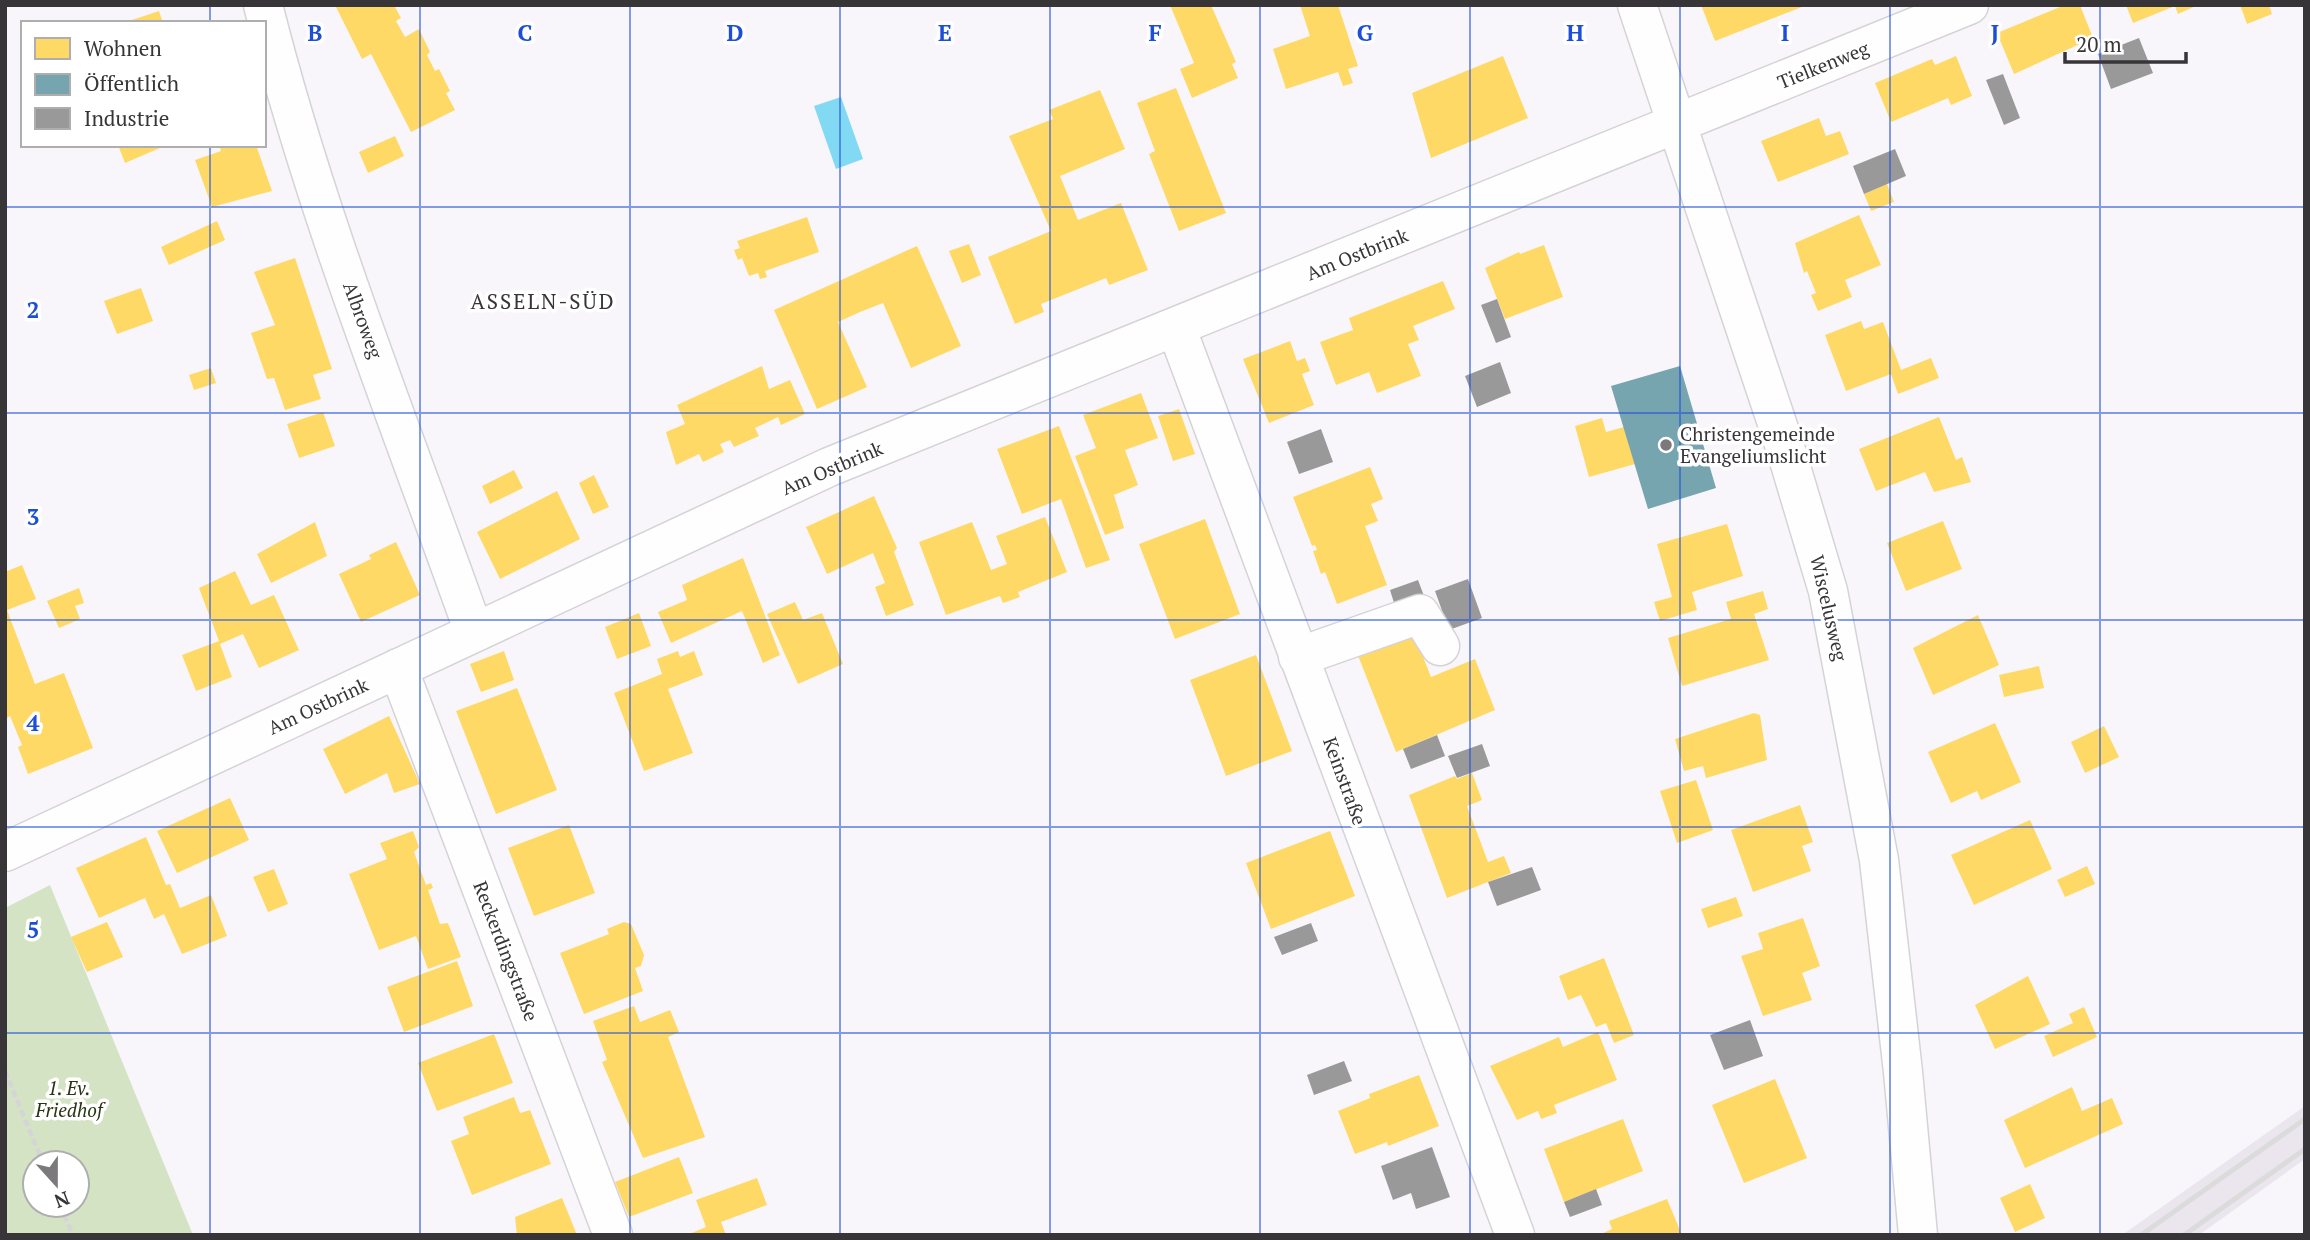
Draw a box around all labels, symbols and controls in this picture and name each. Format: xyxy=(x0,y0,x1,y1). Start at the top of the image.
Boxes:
text: B xyxy=(308,17,323,48)
text: C xyxy=(518,17,533,48)
text: D xyxy=(727,17,744,48)
text: E xyxy=(938,17,952,48)
text: F xyxy=(1148,17,1162,48)
text: G xyxy=(1357,17,1374,48)
text: H xyxy=(1566,17,1584,48)
text: I xyxy=(1781,17,1789,48)
text: J xyxy=(1991,17,1999,48)
legend xyxy=(21,21,266,147)
scale bar xyxy=(2065,21,2186,65)
text: 20 m xyxy=(2076,30,2122,58)
text: Wohnen xyxy=(84,34,162,62)
street label: Tielkenweg xyxy=(1773,35,1873,94)
text: Öffentlich xyxy=(84,69,179,97)
text: Industrie xyxy=(84,104,169,132)
street label: Am Ostbrink xyxy=(1302,222,1412,285)
street label: Albroweg xyxy=(338,278,389,363)
district label: ASSELN-SÜD xyxy=(470,287,616,315)
text: 2 xyxy=(27,294,40,325)
place label: Christengemeinde Evangeliumslicht xyxy=(1680,421,1835,468)
street label: Am Ostbrink xyxy=(777,435,886,500)
marker: Christengemeinde Evangeliumslicht xyxy=(1658,437,1674,453)
text: 3 xyxy=(27,501,40,532)
street label: Wiscelusweg xyxy=(1805,553,1854,664)
street label: Am Ostbrink xyxy=(264,671,372,740)
text: 4 xyxy=(27,707,40,738)
street label: Keinstraße xyxy=(1318,733,1373,828)
street label: Reckerdingstraße xyxy=(468,877,545,1024)
text: 5 xyxy=(27,914,40,945)
park label: 1. Ev. Friedhof xyxy=(34,1075,106,1122)
north arrow xyxy=(21,1149,91,1219)
text: N xyxy=(51,1186,73,1215)

